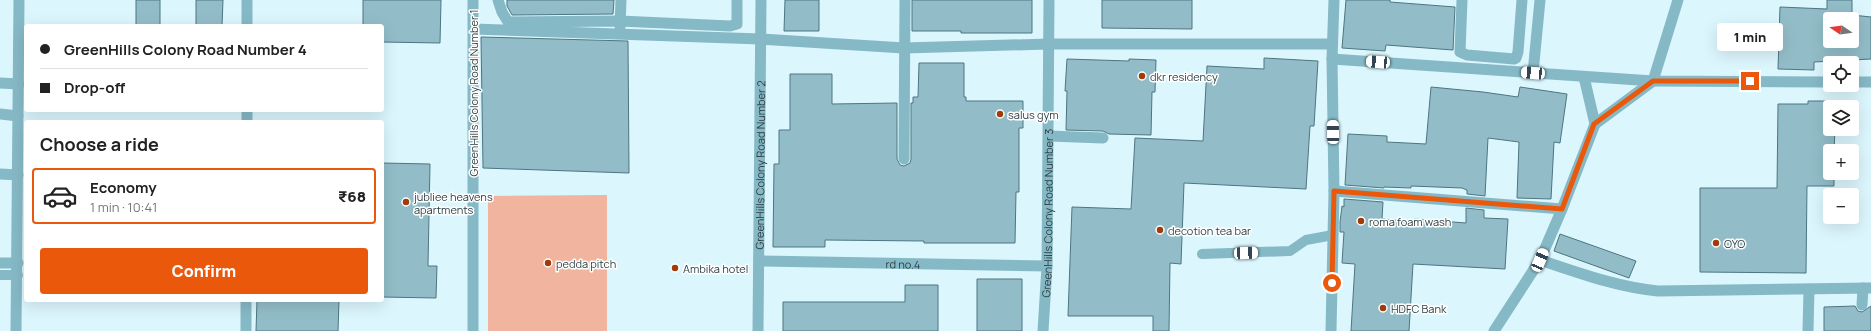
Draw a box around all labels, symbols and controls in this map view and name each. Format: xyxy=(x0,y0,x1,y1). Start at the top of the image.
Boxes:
street label: GreenHills Colony Road Number 1 xyxy=(466,10,481,176)
north arrow xyxy=(1823,12,1859,48)
map controls xyxy=(1823,12,1859,224)
callout: 1 min xyxy=(1717,23,1783,51)
text: 1 min xyxy=(1734,28,1766,46)
text: GreenHills Colony Road Number 4 xyxy=(64,39,307,60)
car xyxy=(1366,55,1390,69)
button: locate xyxy=(1823,56,1859,92)
car xyxy=(1521,66,1545,80)
place label: dkr residency xyxy=(1150,69,1218,84)
marker: dkr residency xyxy=(1137,71,1147,81)
route end xyxy=(1741,72,1759,90)
text: Drop-off xyxy=(64,77,125,98)
street label: GreenHills Colony Road Number 2 xyxy=(751,80,768,250)
button: layers xyxy=(1823,100,1859,136)
place label: salus gym xyxy=(1008,107,1059,122)
marker: salus gym xyxy=(995,109,1005,119)
car xyxy=(1327,120,1339,144)
street label: GreenHills Colony Road Number 3 xyxy=(1038,129,1056,298)
text: Choose a ride xyxy=(40,132,159,156)
button: + xyxy=(1823,144,1859,180)
text: Economy xyxy=(90,177,157,198)
icon: car xyxy=(42,178,78,214)
text: ₹68 xyxy=(338,186,366,207)
button: − xyxy=(1823,188,1859,224)
place label: jubliee heavens apartments xyxy=(413,189,493,217)
marker: jubliee heavens apartments xyxy=(401,197,411,207)
text: 1 min · 10:41 xyxy=(90,198,157,216)
place label: roma foam wash xyxy=(1369,214,1451,229)
marker: roma foam wash xyxy=(1356,216,1366,226)
place label: decotion tea bar xyxy=(1168,223,1251,238)
marker: decotion tea bar xyxy=(1155,225,1165,235)
place label: OYO xyxy=(1724,236,1745,251)
marker: OYO xyxy=(1711,238,1721,248)
car xyxy=(1234,247,1258,259)
car xyxy=(1530,247,1550,273)
button: Confirm xyxy=(40,248,368,294)
place label: pedda pitch xyxy=(556,256,616,271)
street label: rd no.4 xyxy=(886,256,920,271)
marker: pedda pitch xyxy=(543,258,553,268)
place label: Ambika hotel xyxy=(683,261,748,276)
marker: Ambika hotel xyxy=(670,263,680,273)
route start xyxy=(1323,274,1341,292)
place label: HDFC Bank xyxy=(1391,301,1447,316)
marker: HDFC Bank xyxy=(1378,303,1388,313)

